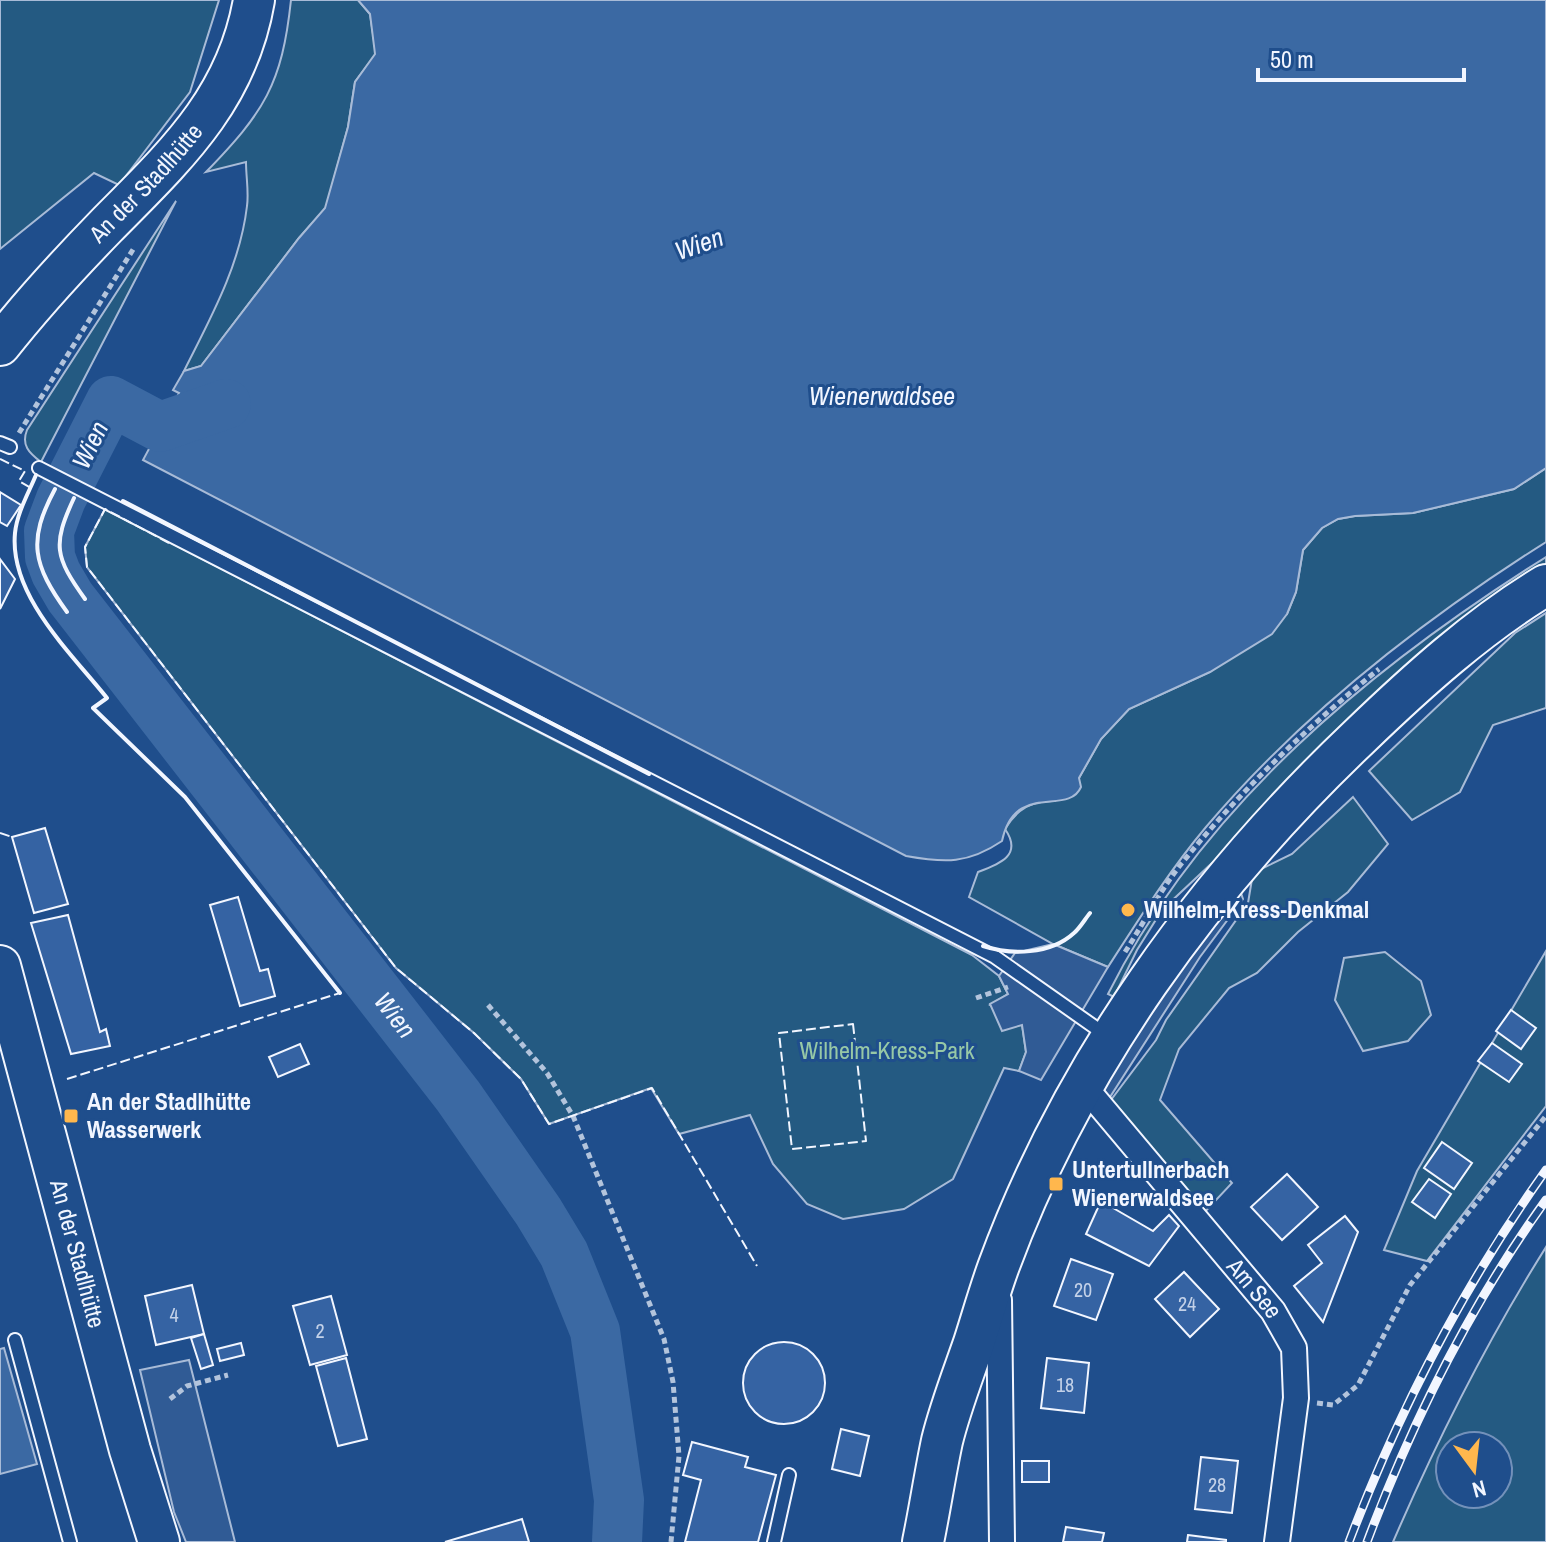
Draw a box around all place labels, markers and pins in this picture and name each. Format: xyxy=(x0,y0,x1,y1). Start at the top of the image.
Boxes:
place label: Wilhelm-Kress-Denkmal xyxy=(1144,893,1369,925)
marker: Wilhelm-Kress-Denkmal xyxy=(1119,901,1137,919)
place label: An der Stadlhütte Wasserwerk xyxy=(87,1085,251,1145)
marker: An der Stadlhütte Wasserwerk xyxy=(62,1107,80,1125)
place label: Untertullnerbach Wienerwaldsee xyxy=(1072,1153,1229,1213)
marker: Untertullnerbach Wienerwaldsee xyxy=(1047,1175,1065,1193)

